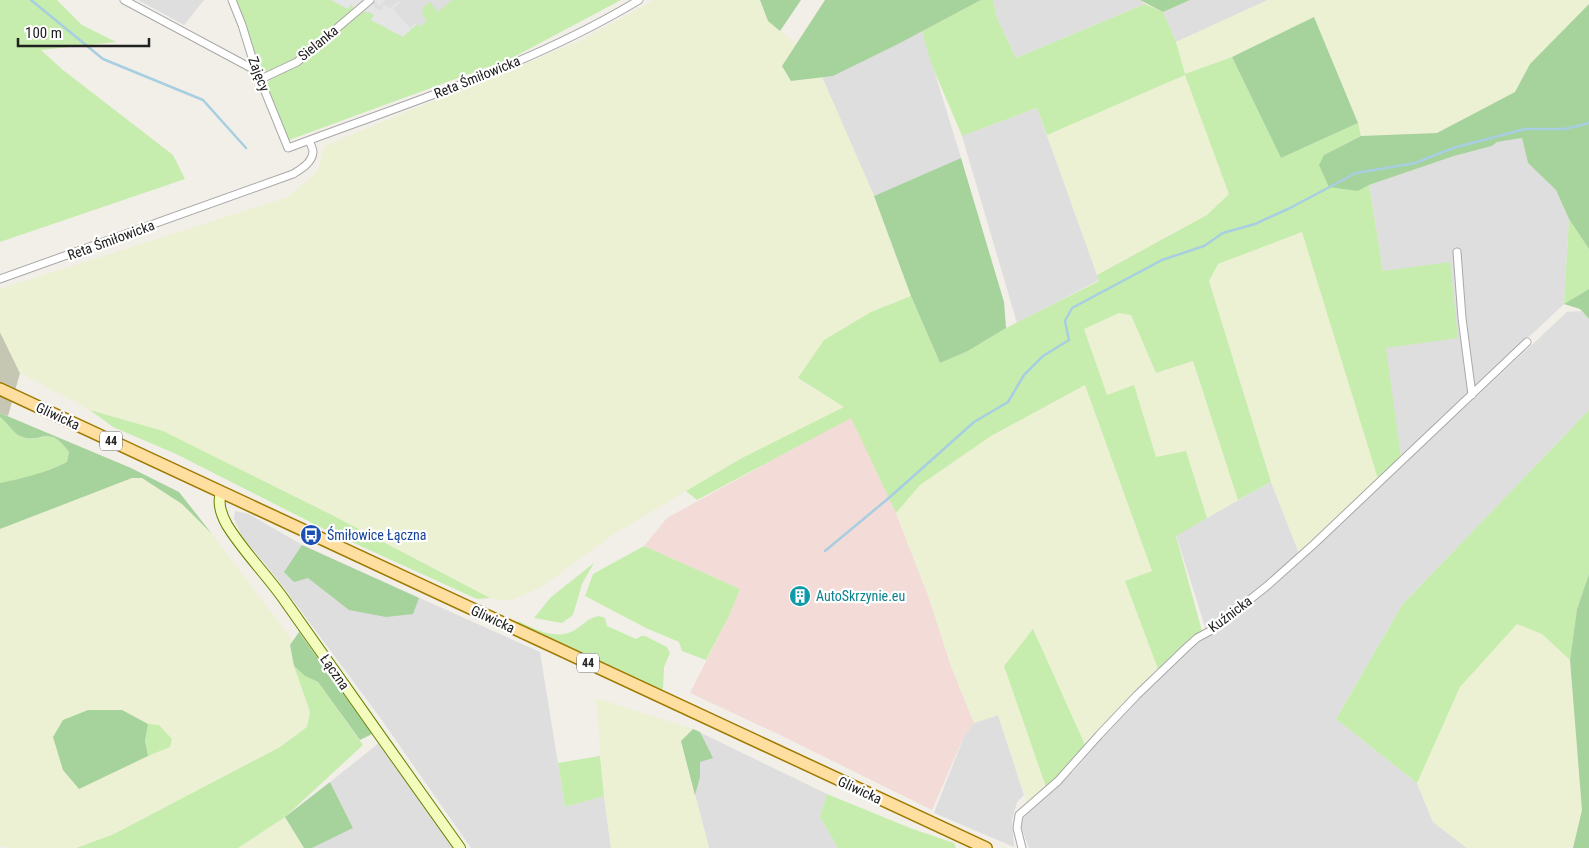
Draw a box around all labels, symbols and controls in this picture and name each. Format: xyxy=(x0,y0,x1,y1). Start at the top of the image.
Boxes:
scale bar xyxy=(18,15,149,47)
street label: Sielanka xyxy=(295,22,341,64)
text: 100 m xyxy=(25,24,62,42)
street label: Reta Śmiłowicka xyxy=(431,52,522,102)
street label: Zajęcy xyxy=(245,54,273,94)
street label: Reta Śmiłowicka xyxy=(65,216,157,263)
street label: Gliwicka xyxy=(34,399,82,433)
road number: 44 xyxy=(100,432,122,451)
bus stop icon: Śmiłowice Łączna xyxy=(299,523,323,547)
place label: Śmiłowice Łączna xyxy=(327,526,427,543)
building icon: AutoSkrzynie.eu xyxy=(788,584,812,608)
place label: AutoSkrzynie.eu xyxy=(816,588,905,604)
street label: Kuźnicka xyxy=(1205,593,1255,635)
street label: Gliwicka xyxy=(469,602,517,636)
street label: Łączna xyxy=(317,651,353,693)
road number: 44 xyxy=(577,654,599,672)
street label: Gliwicka xyxy=(836,773,884,807)

